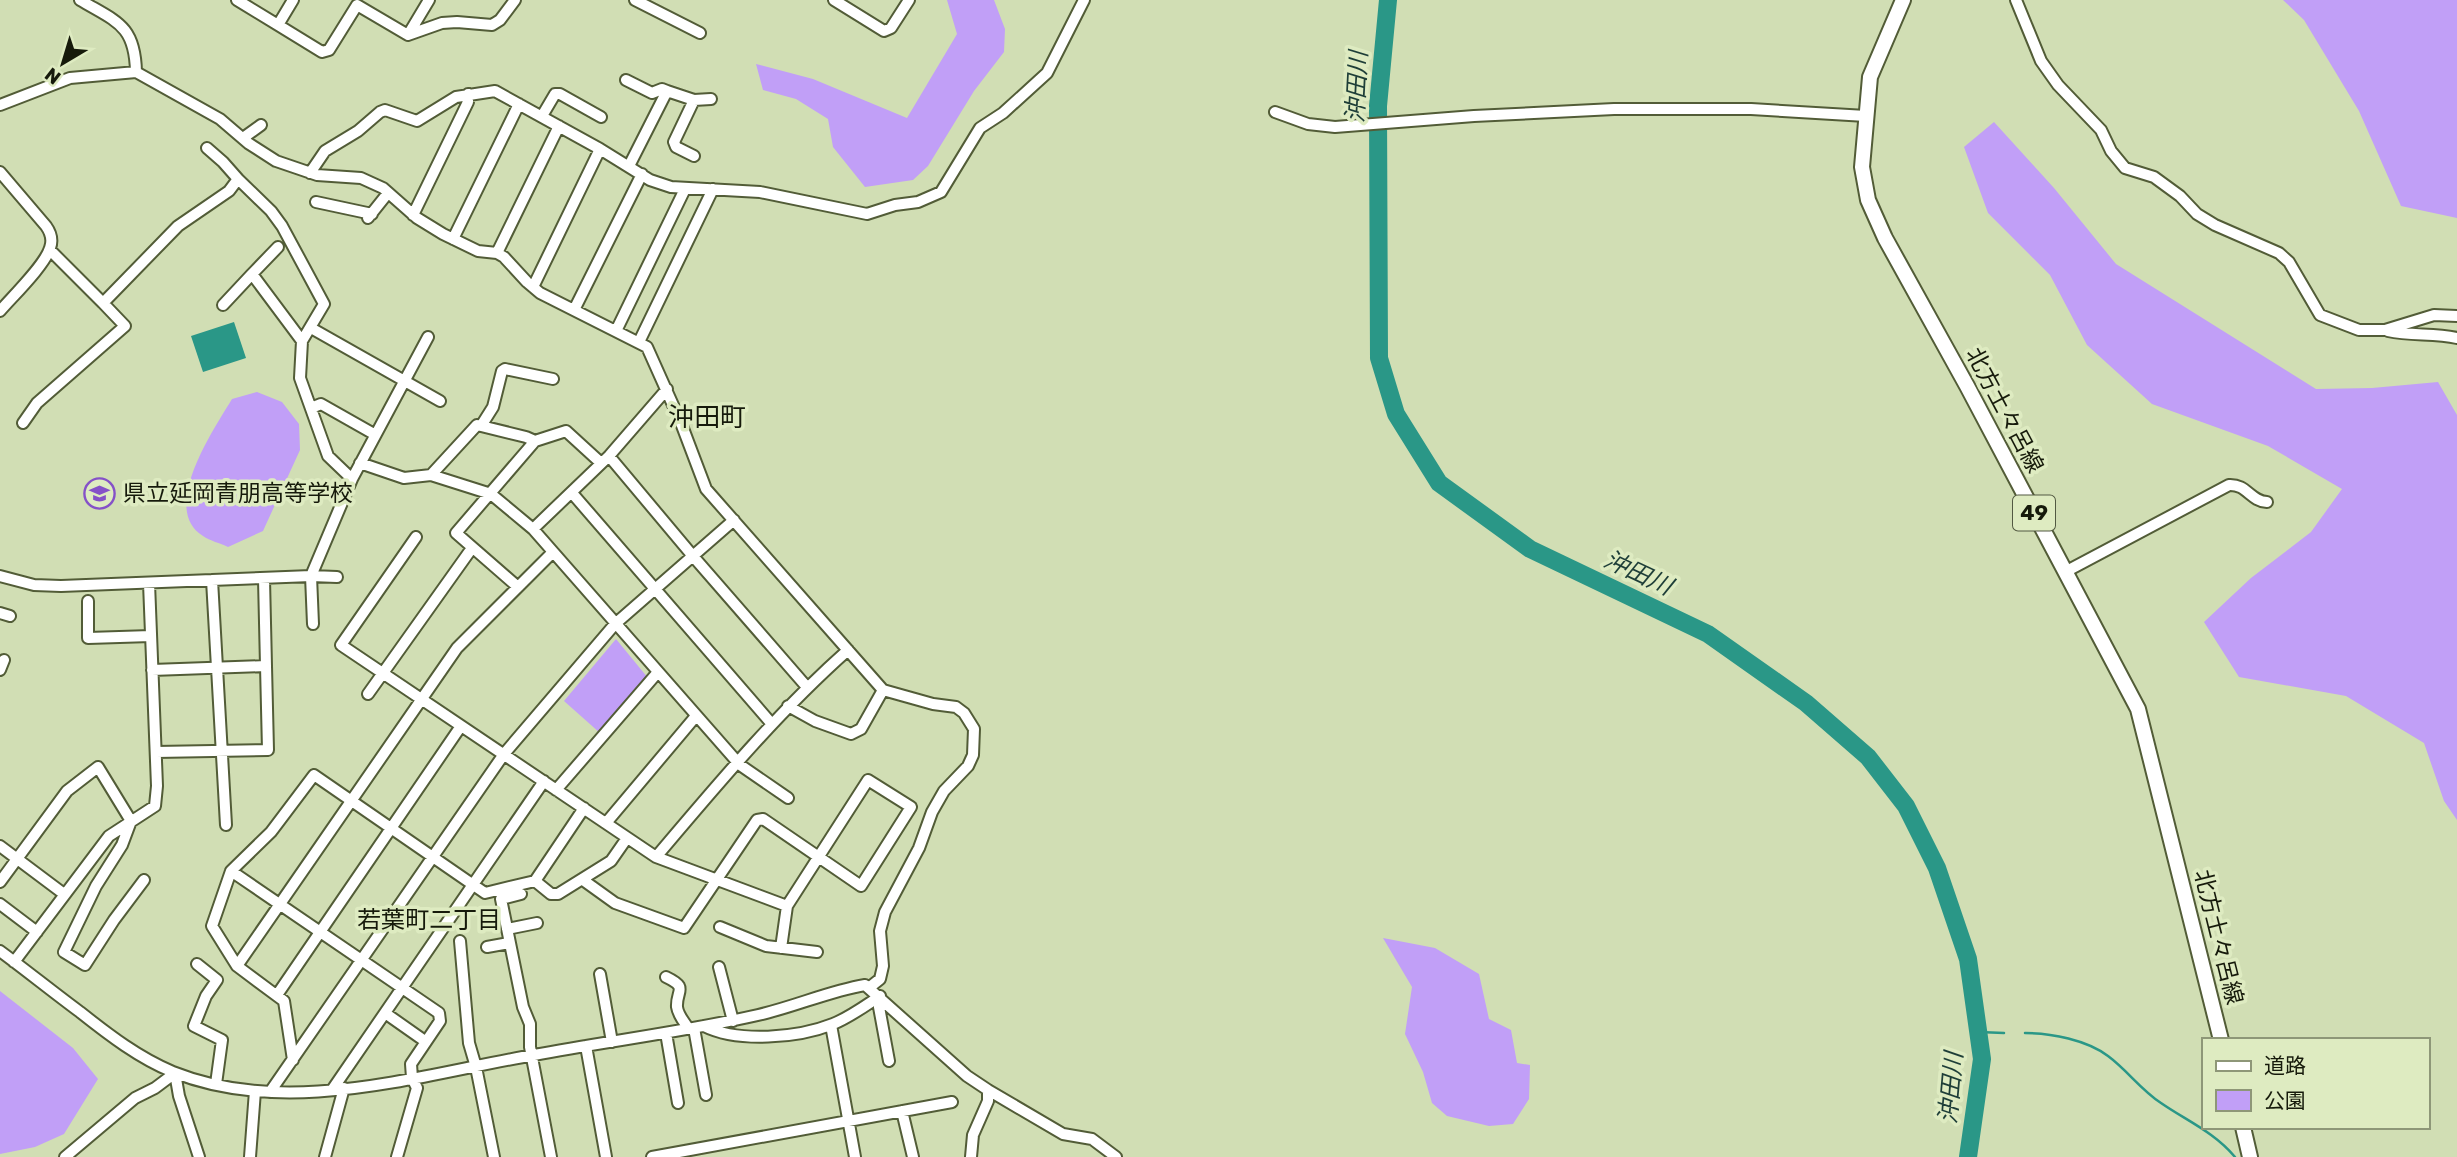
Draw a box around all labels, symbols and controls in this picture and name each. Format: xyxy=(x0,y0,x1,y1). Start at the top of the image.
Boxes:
north arrow xyxy=(28,28,98,98)
water label: 沖田川 xyxy=(1341,47,1373,124)
text: N xyxy=(40,63,65,89)
street label: 北方土々呂線 xyxy=(1960,343,2050,477)
district label: 沖田町 xyxy=(668,402,746,433)
school or university icon: 県立延岡青朋高等学校 xyxy=(83,476,117,510)
place label: 県立延岡青朋高等学校 xyxy=(123,479,353,507)
road number: 49 xyxy=(2013,496,2055,530)
water label: 沖田川 xyxy=(1599,545,1679,602)
street label: 北方土々呂線 xyxy=(2189,867,2249,1007)
district label: 若葉町二丁目 xyxy=(357,906,501,934)
legend xyxy=(2202,1038,2429,1129)
water label: 沖田川 xyxy=(1934,1048,1968,1125)
text: 道路 xyxy=(2264,1053,2306,1078)
text: 公園 xyxy=(2264,1088,2306,1113)

